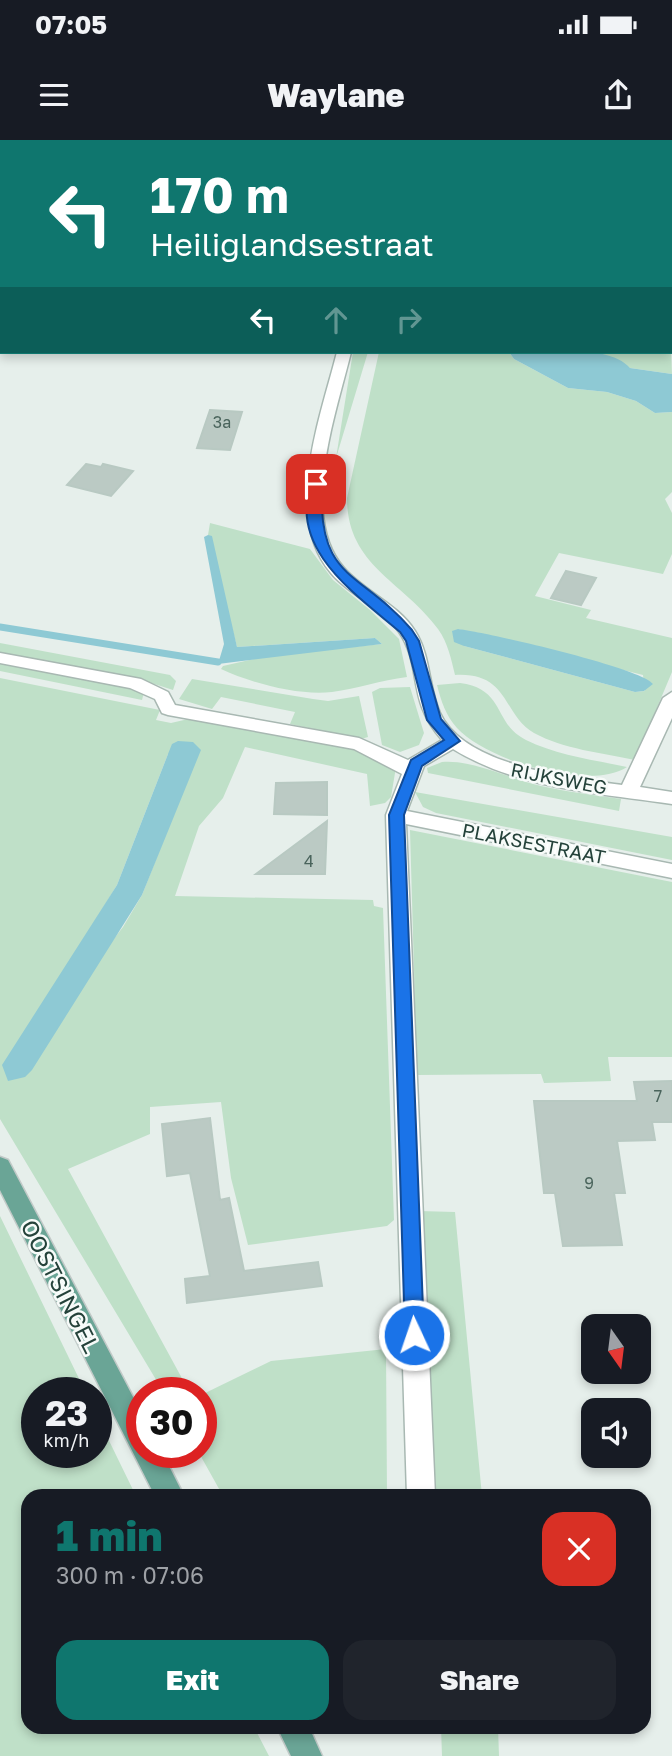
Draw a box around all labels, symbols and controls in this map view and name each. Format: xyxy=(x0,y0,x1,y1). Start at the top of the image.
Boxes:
text: 07:05 xyxy=(35,9,107,40)
icon: menu xyxy=(35,76,73,114)
text: Waylane xyxy=(267,76,405,114)
icon: share xyxy=(599,76,637,114)
text: 170 m xyxy=(150,165,289,224)
icon: left xyxy=(35,168,126,259)
text: Heiliglandsestraat xyxy=(150,225,434,263)
icon: left xyxy=(244,301,282,339)
icon: ahead xyxy=(317,301,355,339)
icon: right xyxy=(390,301,428,339)
house number: 3a xyxy=(213,412,231,432)
pin xyxy=(286,454,346,514)
icon: arrive xyxy=(297,465,335,503)
street label: RIJKSWEG xyxy=(509,757,609,799)
street label: PLAKSESTRAAT xyxy=(460,818,608,868)
house number: 4 xyxy=(304,851,314,871)
house number: 7 xyxy=(654,1086,662,1106)
house number: 9 xyxy=(584,1173,594,1193)
street label: OOSTSINGEL xyxy=(16,1215,106,1357)
position arrow xyxy=(377,1298,451,1372)
north arrow xyxy=(581,1314,651,1384)
map controls xyxy=(581,1314,651,1468)
speed limit sign: 30 xyxy=(126,1377,217,1468)
text: 23 xyxy=(45,1392,88,1434)
button: sound xyxy=(581,1398,651,1468)
text: km/h xyxy=(44,1429,89,1451)
text: 1 min xyxy=(56,1510,163,1560)
button: close xyxy=(542,1512,616,1586)
text: 300 m · 07:06 xyxy=(56,1561,204,1589)
button: Exit xyxy=(56,1640,329,1720)
button: Share xyxy=(343,1640,616,1720)

